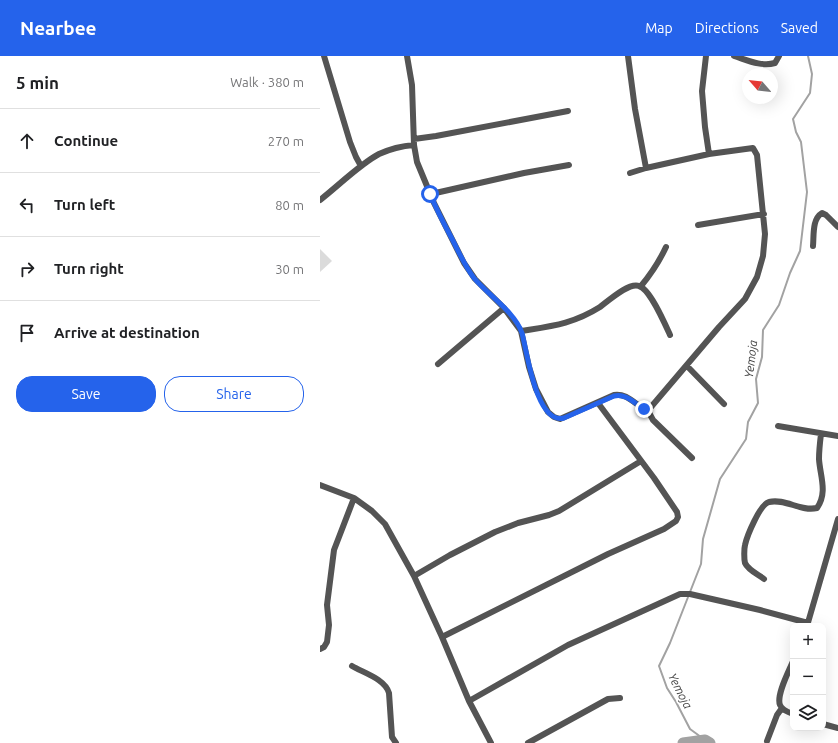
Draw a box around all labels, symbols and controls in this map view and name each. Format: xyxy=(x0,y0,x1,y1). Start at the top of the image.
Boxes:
text: Nearbee xyxy=(20,17,97,39)
text: Map xyxy=(645,20,673,36)
text: Directions xyxy=(695,20,759,36)
text: Saved xyxy=(781,20,818,36)
north arrow xyxy=(742,68,778,104)
text: 5 min xyxy=(16,73,59,92)
text: Walk · 380 m xyxy=(230,75,304,89)
icon: ahead xyxy=(16,130,38,152)
text: Continue xyxy=(54,132,118,149)
text: 270 m xyxy=(268,134,304,148)
route start xyxy=(421,185,439,203)
icon: left xyxy=(16,194,38,216)
text: Turn left xyxy=(54,196,115,213)
text: 80 m xyxy=(275,198,304,212)
icon: right xyxy=(16,258,38,280)
text: Turn right xyxy=(54,260,124,277)
text: 30 m xyxy=(275,262,304,276)
icon: arrive xyxy=(16,322,38,344)
text: Arrive at destination xyxy=(54,324,200,341)
water label: Yemoja xyxy=(742,339,759,379)
button: Save xyxy=(16,376,156,412)
button: Share xyxy=(164,376,304,412)
route end xyxy=(635,400,653,418)
map controls xyxy=(790,623,826,731)
button: + xyxy=(790,623,826,659)
button: − xyxy=(790,659,826,695)
water label: Yemoja xyxy=(666,671,695,711)
button: layers xyxy=(790,695,826,731)

